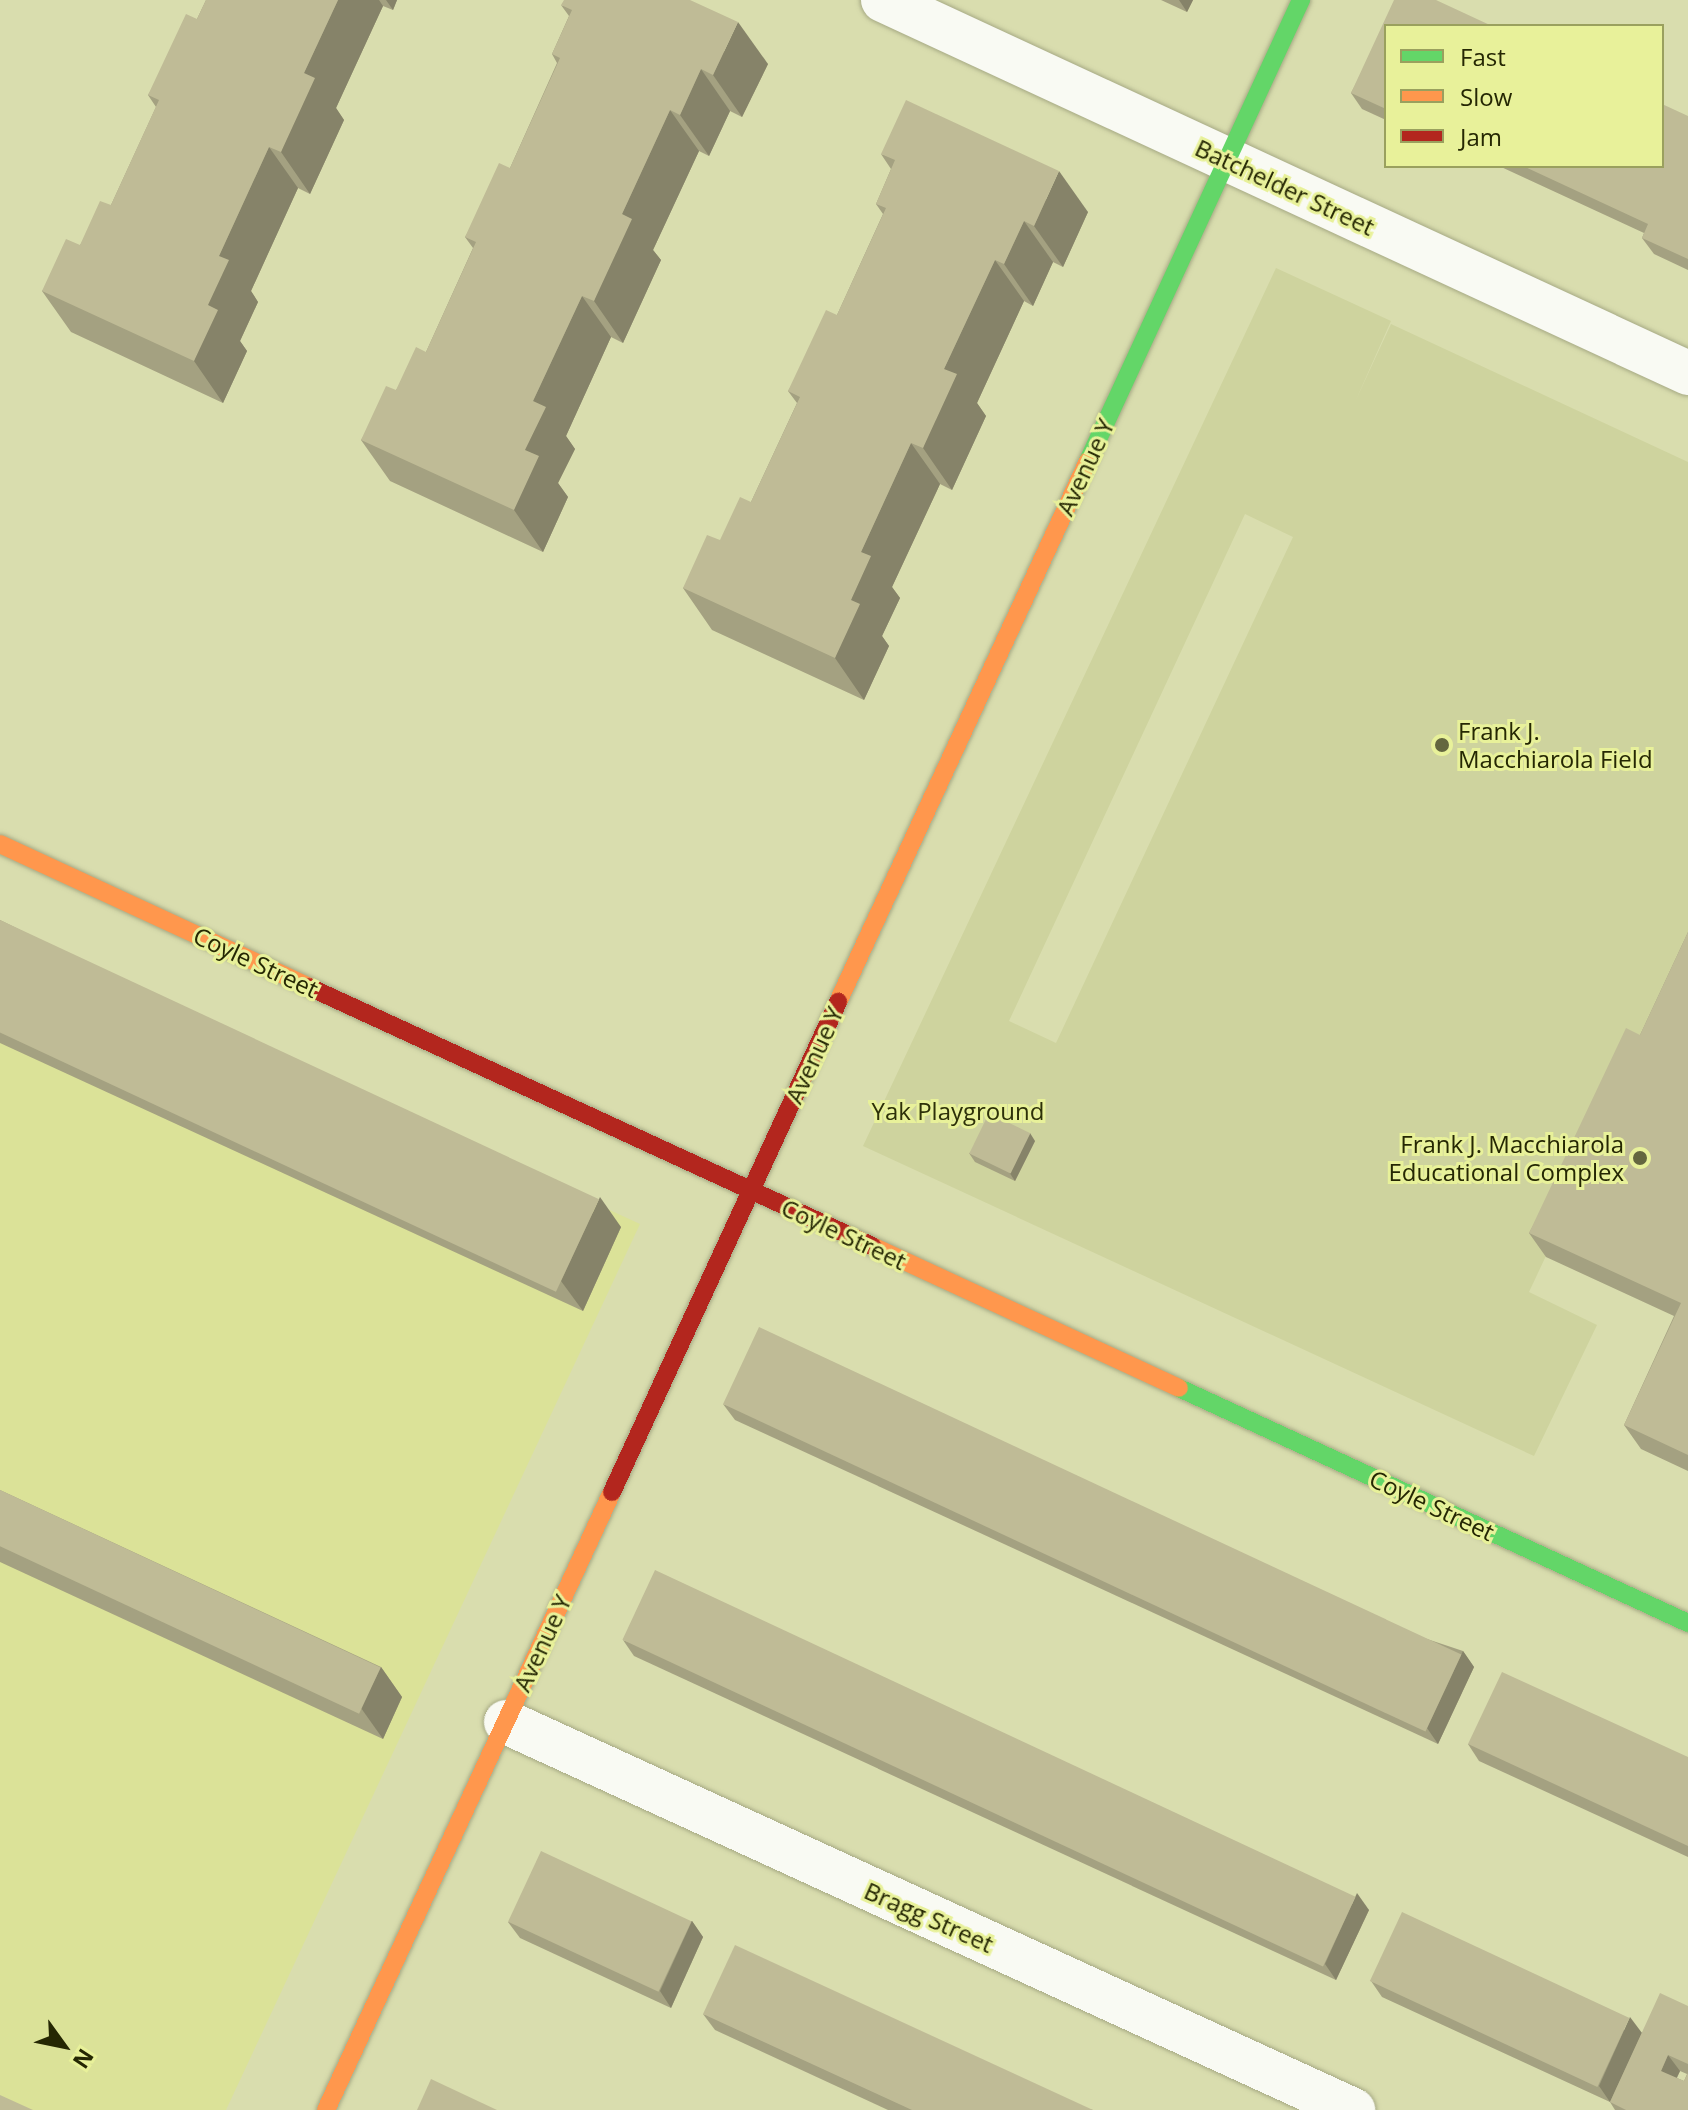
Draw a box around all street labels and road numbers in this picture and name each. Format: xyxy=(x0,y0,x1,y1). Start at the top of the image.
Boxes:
street label: Batchelder Street xyxy=(1191,133,1379,241)
street label: Avenue Y xyxy=(1050,414,1120,520)
street label: Coyle Street xyxy=(189,921,323,1003)
street label: Avenue Y xyxy=(779,1002,849,1108)
street label: Coyle Street xyxy=(777,1193,911,1275)
street label: Coyle Street xyxy=(1365,1464,1499,1546)
street label: Avenue Y xyxy=(507,1590,577,1696)
street label: Bragg Street xyxy=(860,1876,998,1958)

